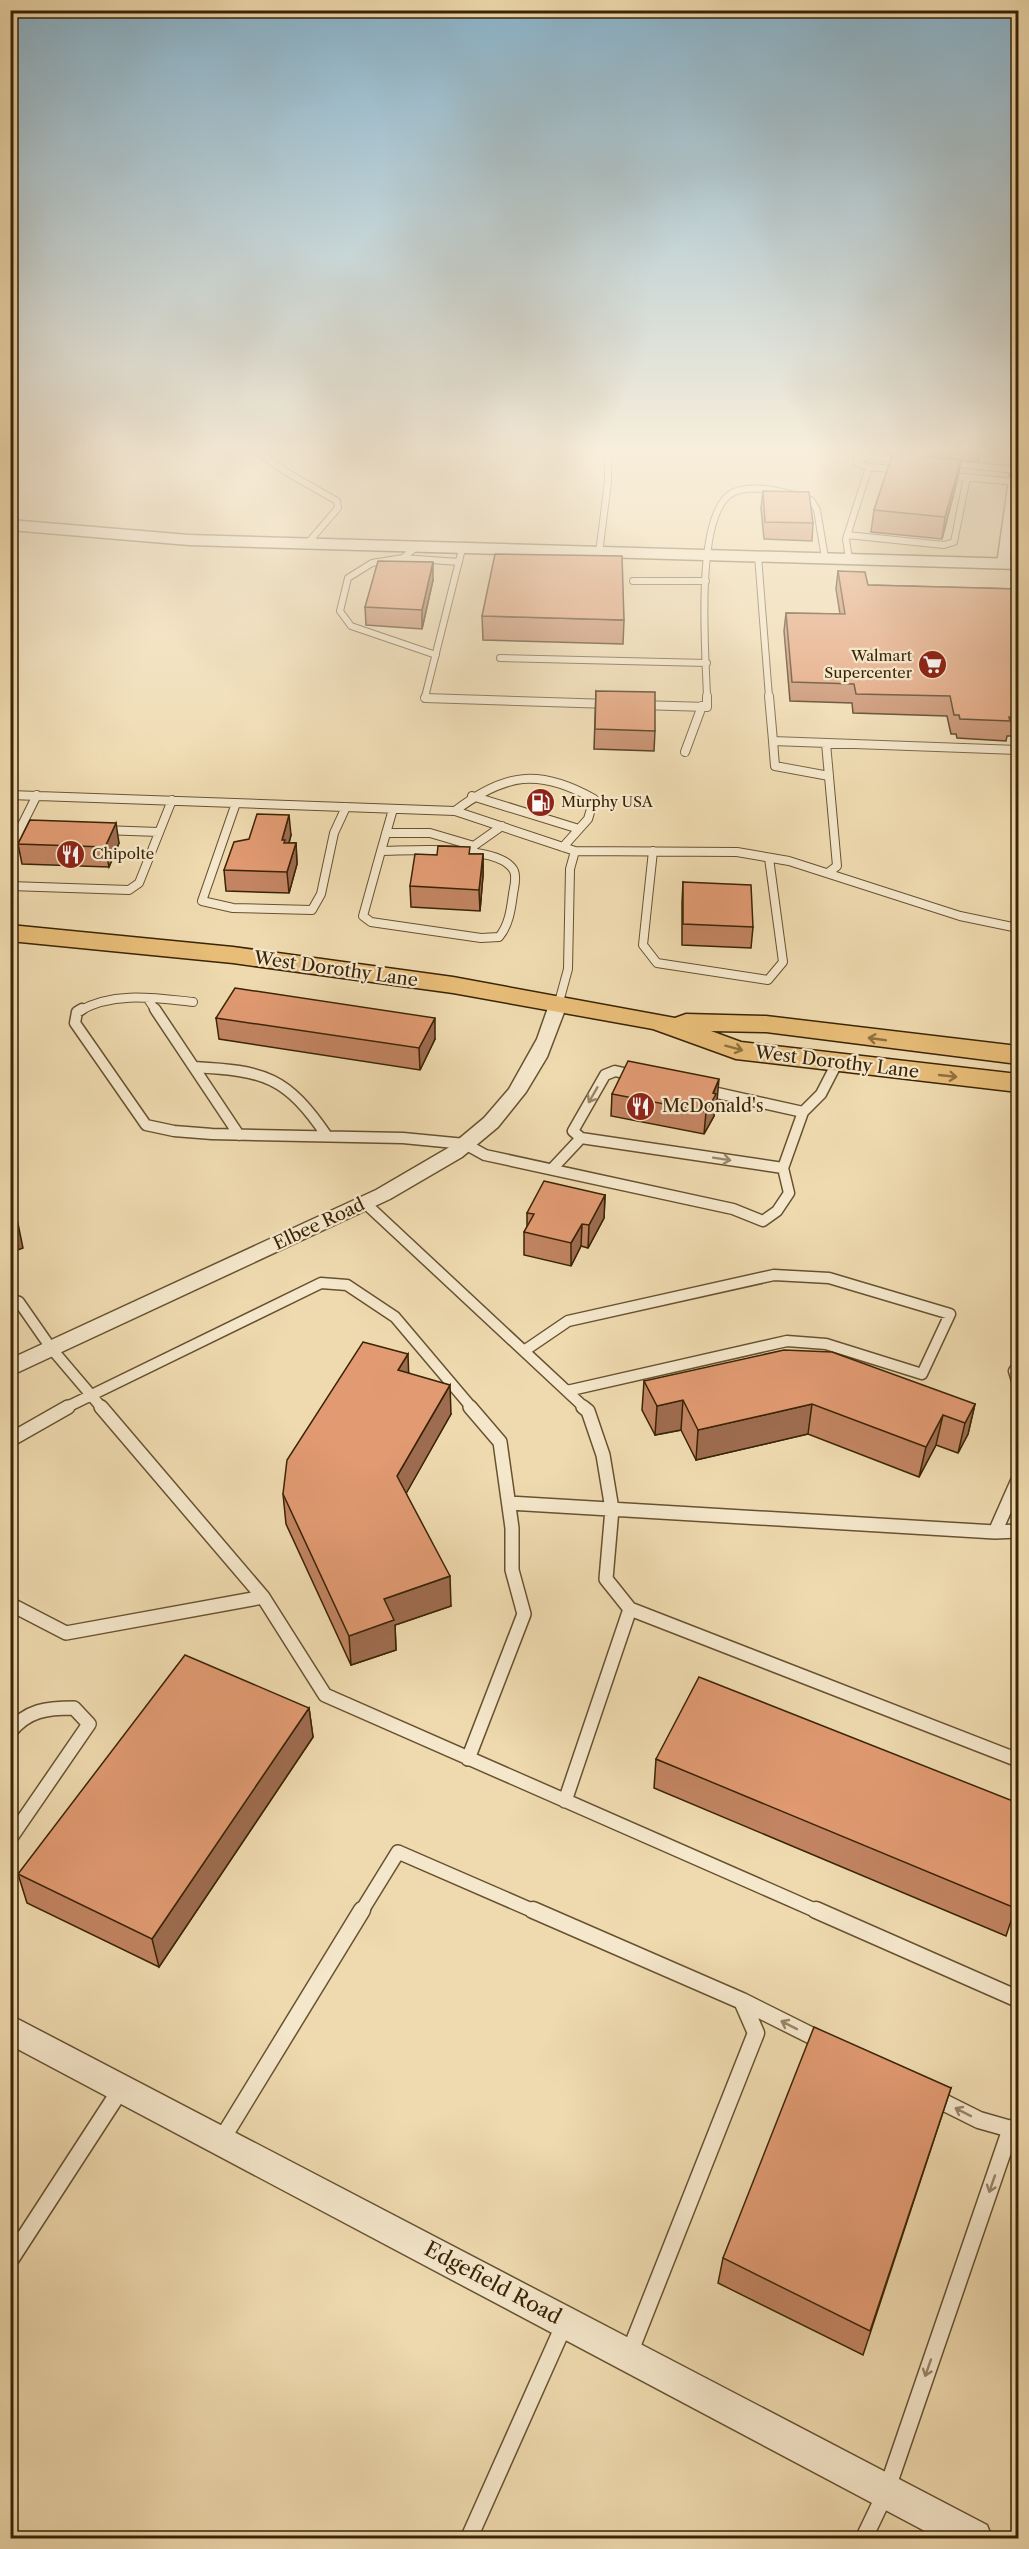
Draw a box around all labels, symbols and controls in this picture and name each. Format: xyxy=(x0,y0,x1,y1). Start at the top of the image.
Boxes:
place label: Walmart Supercenter xyxy=(824,646,913,682)
supermarket icon: Walmart Supercenter xyxy=(917,649,949,681)
fuel station icon: Murphy USA xyxy=(524,786,556,818)
place label: Murphy USA xyxy=(561,792,654,811)
restaurant icon: Chipolte xyxy=(55,838,87,870)
place label: Chipolte xyxy=(92,844,154,863)
street label: West Dorothy Lane xyxy=(252,946,419,991)
one-way arrow xyxy=(867,1033,887,1044)
street label: West Dorothy Lane xyxy=(753,1041,920,1083)
one-way arrow xyxy=(724,1043,743,1055)
one-way arrow xyxy=(938,1070,958,1081)
one-way arrow xyxy=(587,1086,599,1103)
restaurant icon: McDonald's xyxy=(625,1090,657,1122)
place label: McDonald's xyxy=(662,1095,764,1117)
one-way arrow xyxy=(712,1154,731,1165)
street label: Elbee Road xyxy=(270,1193,368,1255)
one-way arrow xyxy=(780,2018,798,2030)
one-way arrow xyxy=(955,2105,973,2117)
one-way arrow xyxy=(985,2174,996,2193)
street label: Edgefield Road xyxy=(420,2236,566,2329)
one-way arrow xyxy=(922,2358,933,2377)

